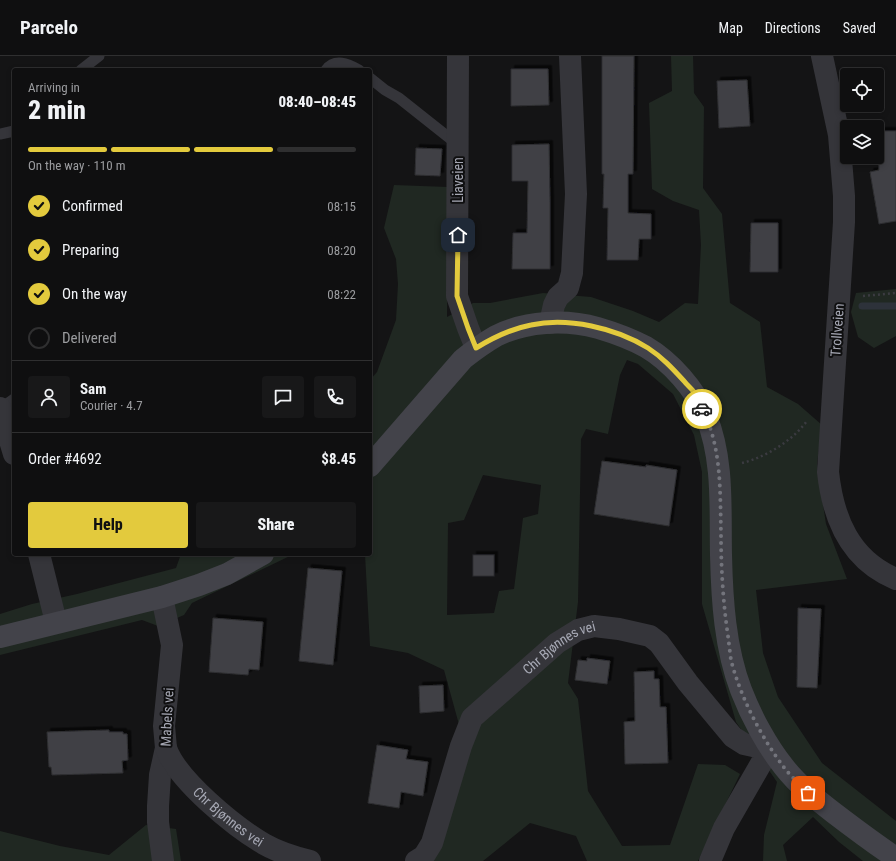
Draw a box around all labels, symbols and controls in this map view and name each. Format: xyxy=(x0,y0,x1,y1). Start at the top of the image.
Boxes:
text: Parcelo xyxy=(20,16,78,39)
text: Map xyxy=(719,20,743,36)
text: Directions xyxy=(765,20,821,36)
text: Saved xyxy=(843,20,876,36)
map controls xyxy=(840,68,884,164)
button: locate xyxy=(840,68,884,112)
text: Arriving in xyxy=(28,80,80,95)
text: 08:40–08:45 xyxy=(278,93,356,111)
text: 2 min xyxy=(28,95,86,125)
button: layers xyxy=(840,120,884,164)
street label: Liaveien xyxy=(450,157,466,203)
text: On the way · 110 m xyxy=(28,158,125,173)
icon: check xyxy=(28,195,50,217)
text: Confirmed xyxy=(62,197,123,215)
text: 08:15 xyxy=(327,199,356,214)
pin xyxy=(441,218,475,252)
icon: home xyxy=(447,224,469,246)
icon: check xyxy=(28,239,50,261)
text: Preparing xyxy=(62,241,119,259)
text: 08:20 xyxy=(327,243,356,258)
icon: check xyxy=(28,283,50,305)
text: On the way xyxy=(62,285,127,303)
text: 08:22 xyxy=(327,287,356,302)
street label: Trollveien xyxy=(827,303,847,357)
text: Delivered xyxy=(62,329,117,347)
button: person xyxy=(28,376,70,418)
button: chat xyxy=(262,376,304,418)
button: phone xyxy=(314,376,356,418)
text: Sam xyxy=(80,380,106,398)
courier xyxy=(682,389,722,429)
text: Courier · 4.7 xyxy=(80,398,143,413)
icon: car xyxy=(691,398,713,420)
text: Order #4692 xyxy=(28,450,102,468)
text: $8.45 xyxy=(321,450,356,468)
button: Help xyxy=(28,502,188,548)
button: Share xyxy=(196,502,356,548)
street label: Chr Bjønnes vei xyxy=(519,618,597,677)
street label: Mabels vei xyxy=(157,687,177,747)
pin xyxy=(791,776,825,810)
icon: bag xyxy=(797,782,819,804)
street label: Chr Bjønnes vei xyxy=(190,784,267,850)

